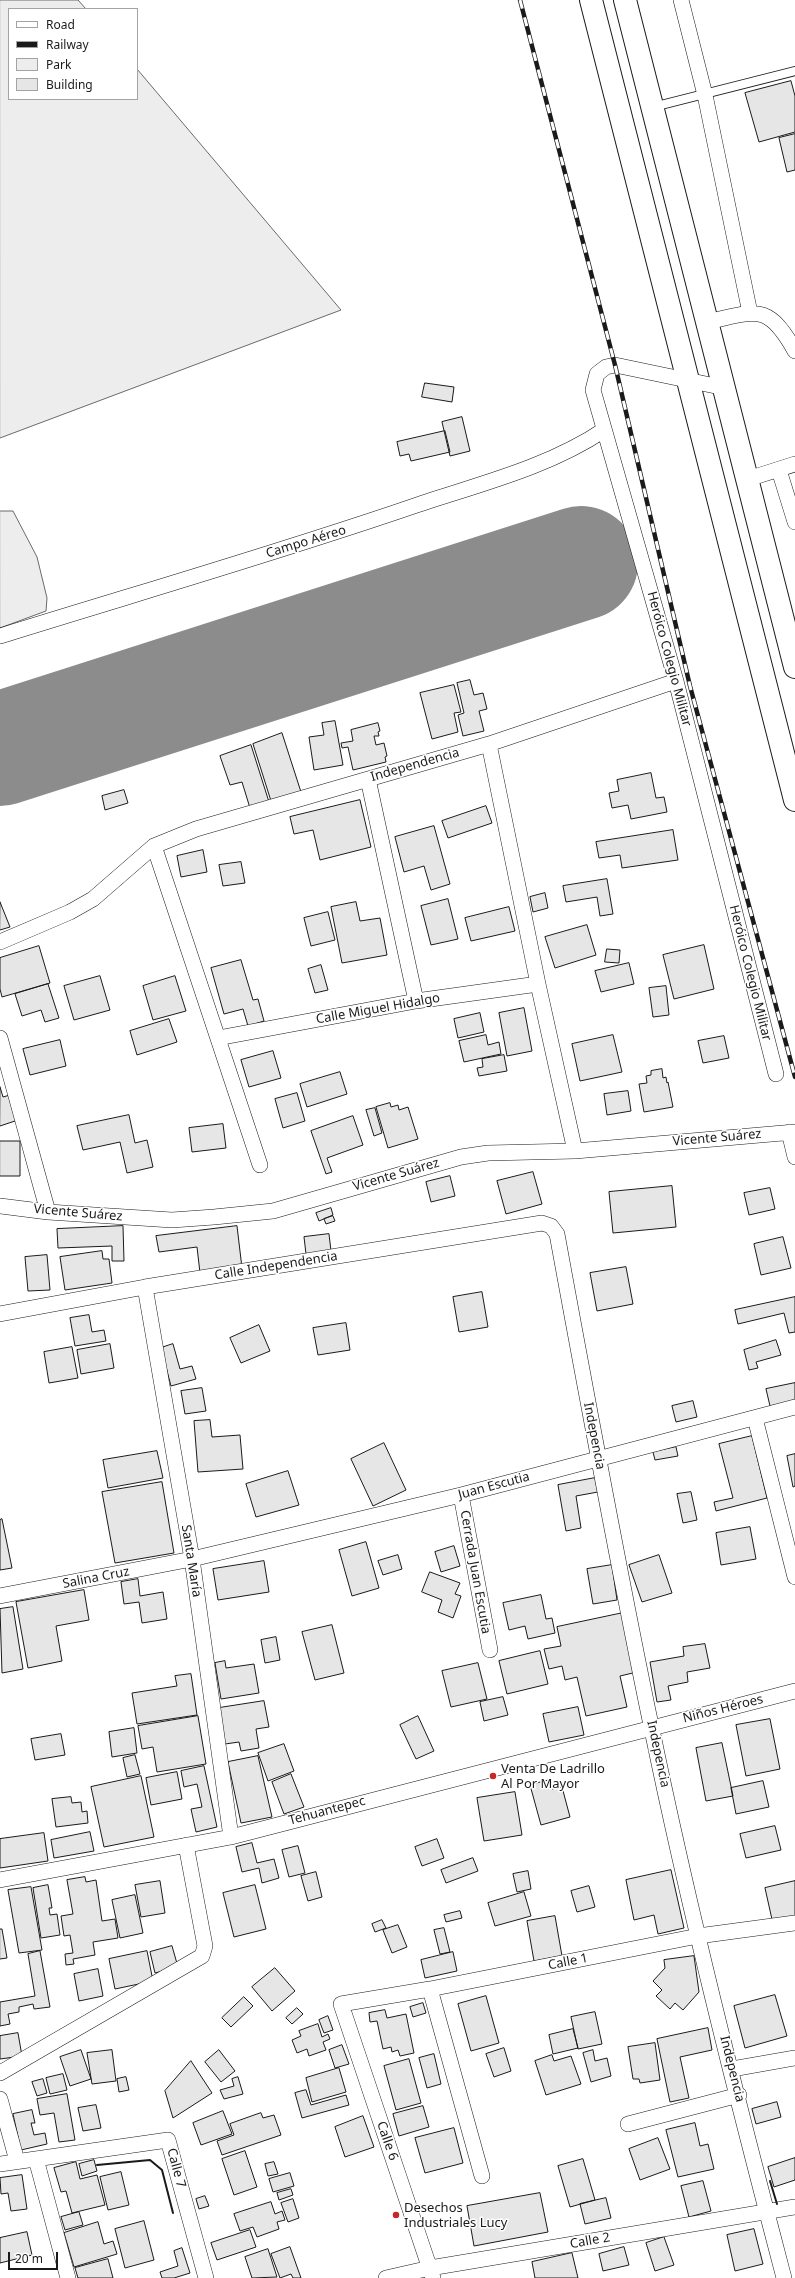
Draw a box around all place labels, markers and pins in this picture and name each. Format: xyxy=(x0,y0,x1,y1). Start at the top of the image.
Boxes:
place label: Venta De Ladrillo Al Por Mayor xyxy=(501,1761,605,1792)
marker: Venta De Ladrillo Al Por Mayor xyxy=(488,1771,498,1781)
place label: Desechos Industriales Lucy xyxy=(404,2200,507,2231)
marker: Desechos Industriales Lucy xyxy=(391,2210,401,2220)

